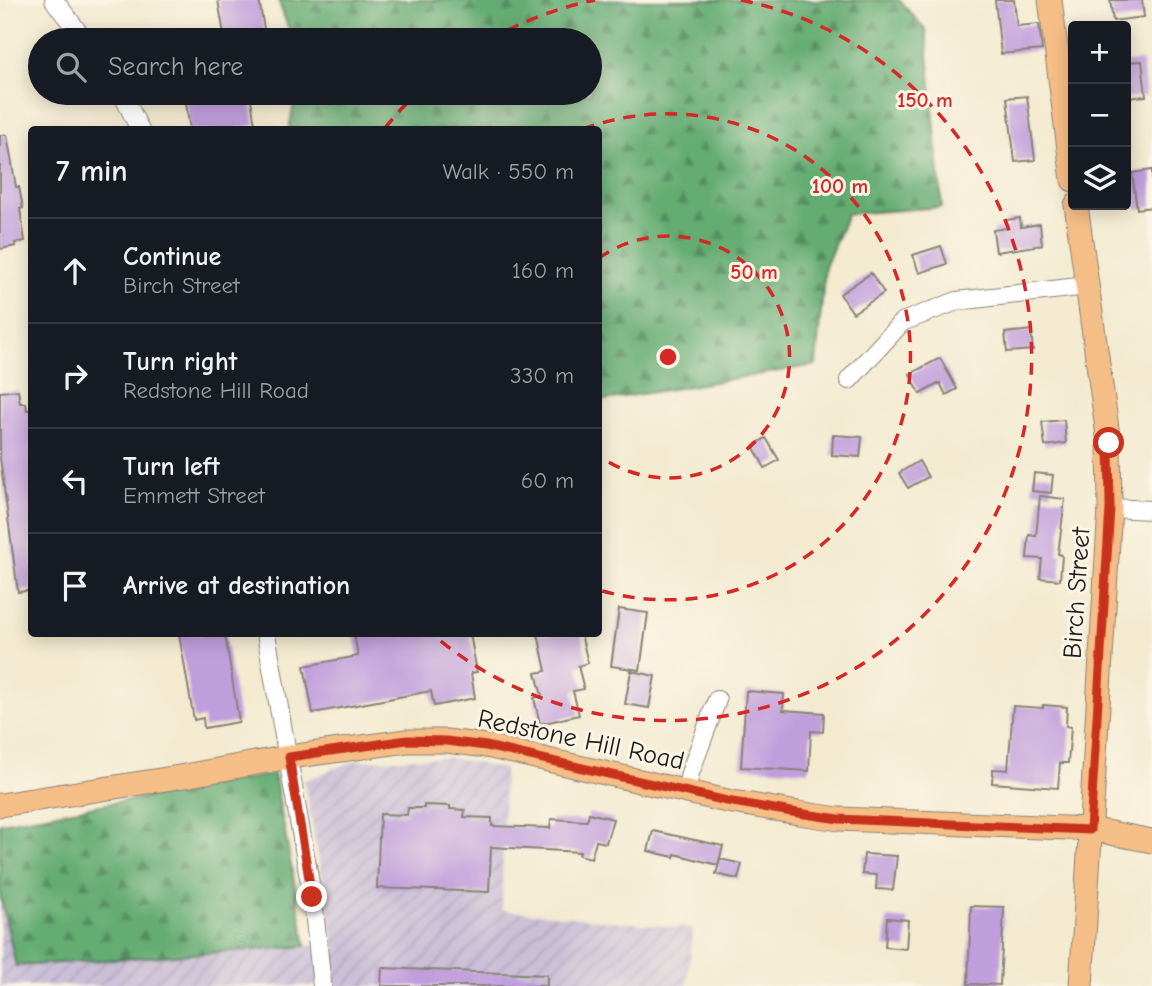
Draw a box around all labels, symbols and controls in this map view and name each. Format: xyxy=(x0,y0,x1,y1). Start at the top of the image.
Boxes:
map controls xyxy=(1068,21,1131,210)
button: + xyxy=(1068,21,1131,84)
search box xyxy=(28,28,602,105)
icon: search xyxy=(52,48,90,86)
text: Search here xyxy=(108,52,243,82)
button: − xyxy=(1068,84,1131,147)
text: 150 m xyxy=(897,88,953,112)
button: layers xyxy=(1068,147,1131,210)
text: 7 min xyxy=(56,154,128,189)
text: Walk · 550 m xyxy=(443,158,574,185)
text: 100 m xyxy=(812,174,868,198)
text: Continue xyxy=(123,242,221,272)
icon: ahead xyxy=(56,252,94,290)
text: 160 m xyxy=(512,257,574,284)
text: 50 m xyxy=(730,260,778,284)
text: Birch Street xyxy=(123,272,240,299)
centre of rings xyxy=(656,345,680,369)
text: Turn right xyxy=(123,347,237,377)
icon: right xyxy=(56,357,94,395)
text: 330 m xyxy=(510,362,574,389)
text: Redstone Hill Road xyxy=(123,377,309,404)
route start xyxy=(1093,427,1124,458)
text: Turn left xyxy=(123,452,220,482)
icon: left xyxy=(56,462,94,500)
text: 60 m xyxy=(521,467,574,494)
text: Emmett Street xyxy=(123,482,265,509)
street label: Birch Street xyxy=(1057,525,1097,660)
icon: arrive xyxy=(56,567,94,605)
text: Arrive at destination xyxy=(123,571,350,601)
street label: Redstone Hill Road xyxy=(475,703,687,777)
route end xyxy=(296,881,327,912)

